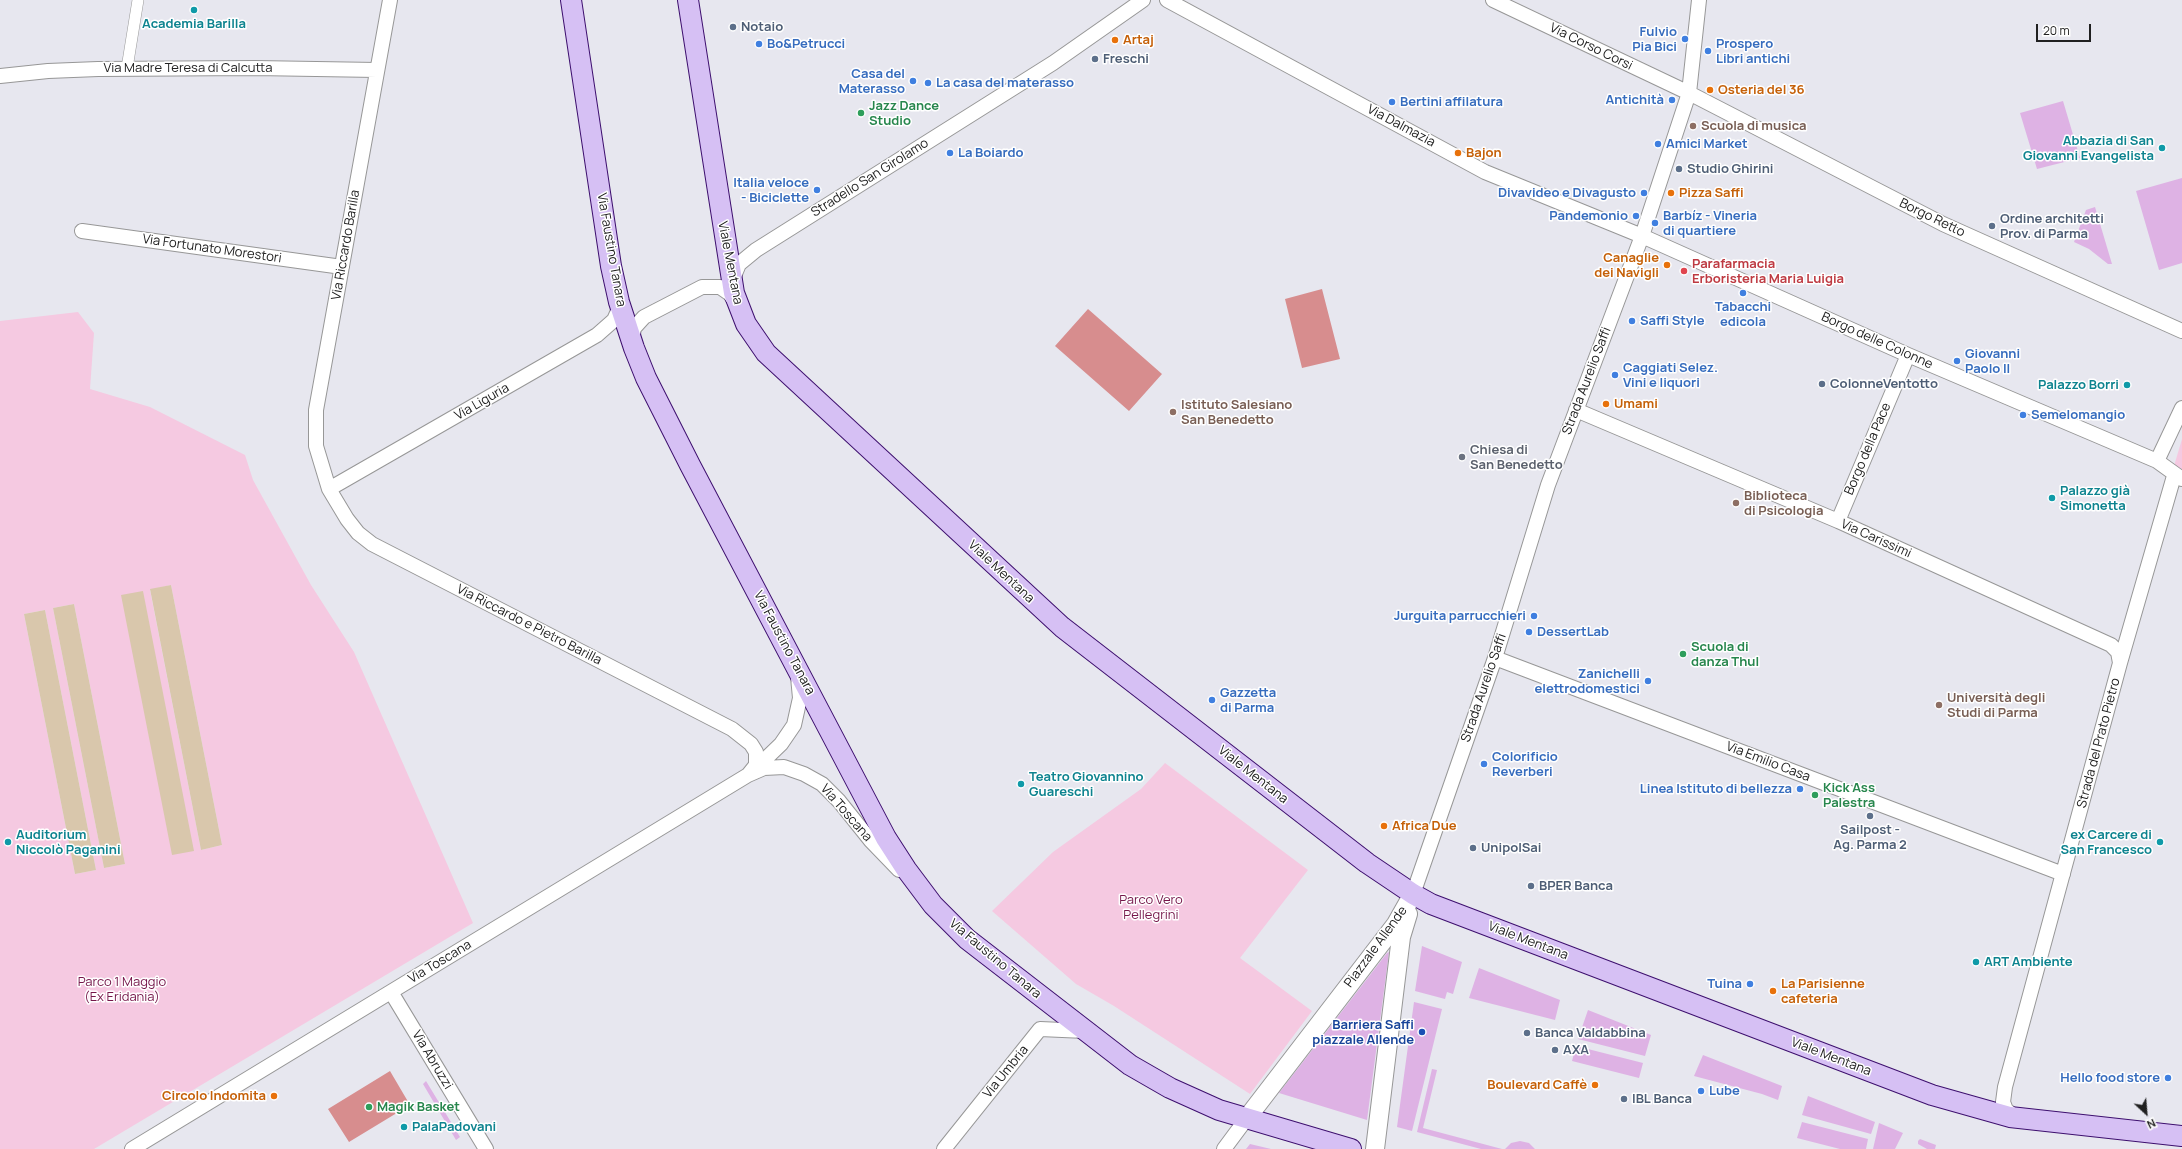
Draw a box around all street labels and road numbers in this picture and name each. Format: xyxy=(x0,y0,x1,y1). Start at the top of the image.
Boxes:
street label: Via Corso Corsi xyxy=(1547,20,1635,74)
street label: Via Madre Teresa di Calcutta xyxy=(104,60,272,76)
street label: Via Dalmazia xyxy=(1364,102,1438,150)
street label: Stradello San Girolamo xyxy=(808,135,932,221)
street label: Via Riccardo Barilla xyxy=(329,189,363,301)
street label: Via Faustino Tanara xyxy=(593,192,629,308)
street label: Borgo Retto xyxy=(1897,195,1967,241)
street label: Viale Mentana xyxy=(714,220,746,306)
street label: Via Fortunato Morestori xyxy=(141,232,283,266)
street label: Borgo delle Colonne xyxy=(1819,309,1935,373)
street label: Strada Aurelio Saffi xyxy=(1559,325,1615,437)
street label: Via Liguria xyxy=(452,380,512,424)
street label: Borgo della Pace xyxy=(1842,401,1894,497)
street label: Via Carissimi xyxy=(1838,517,1914,561)
street label: Viale Mentana xyxy=(965,537,1037,607)
street label: Via Riccardo e Pietro Barilla xyxy=(454,582,604,668)
street label: Via Faustino Tanara xyxy=(750,588,818,698)
street label: Strada Aurelio Saffi xyxy=(1458,632,1510,744)
street label: Strada del Prato Pietro xyxy=(2074,676,2124,810)
street label: Via Emilio Casa xyxy=(1724,739,1812,785)
street label: Viale Mentana xyxy=(1215,743,1291,807)
street label: Via Toscana xyxy=(817,781,875,845)
street label: Piazzale Allende xyxy=(1341,903,1411,991)
street label: Via Faustino Tanara xyxy=(946,916,1044,1002)
street label: Viale Mentana xyxy=(1486,919,1570,963)
street label: Via Toscana xyxy=(406,937,474,987)
street label: Via Abruzzi xyxy=(408,1028,456,1092)
street label: Viale Mentana xyxy=(1789,1035,1873,1079)
street label: Via Umbria xyxy=(980,1043,1032,1101)

